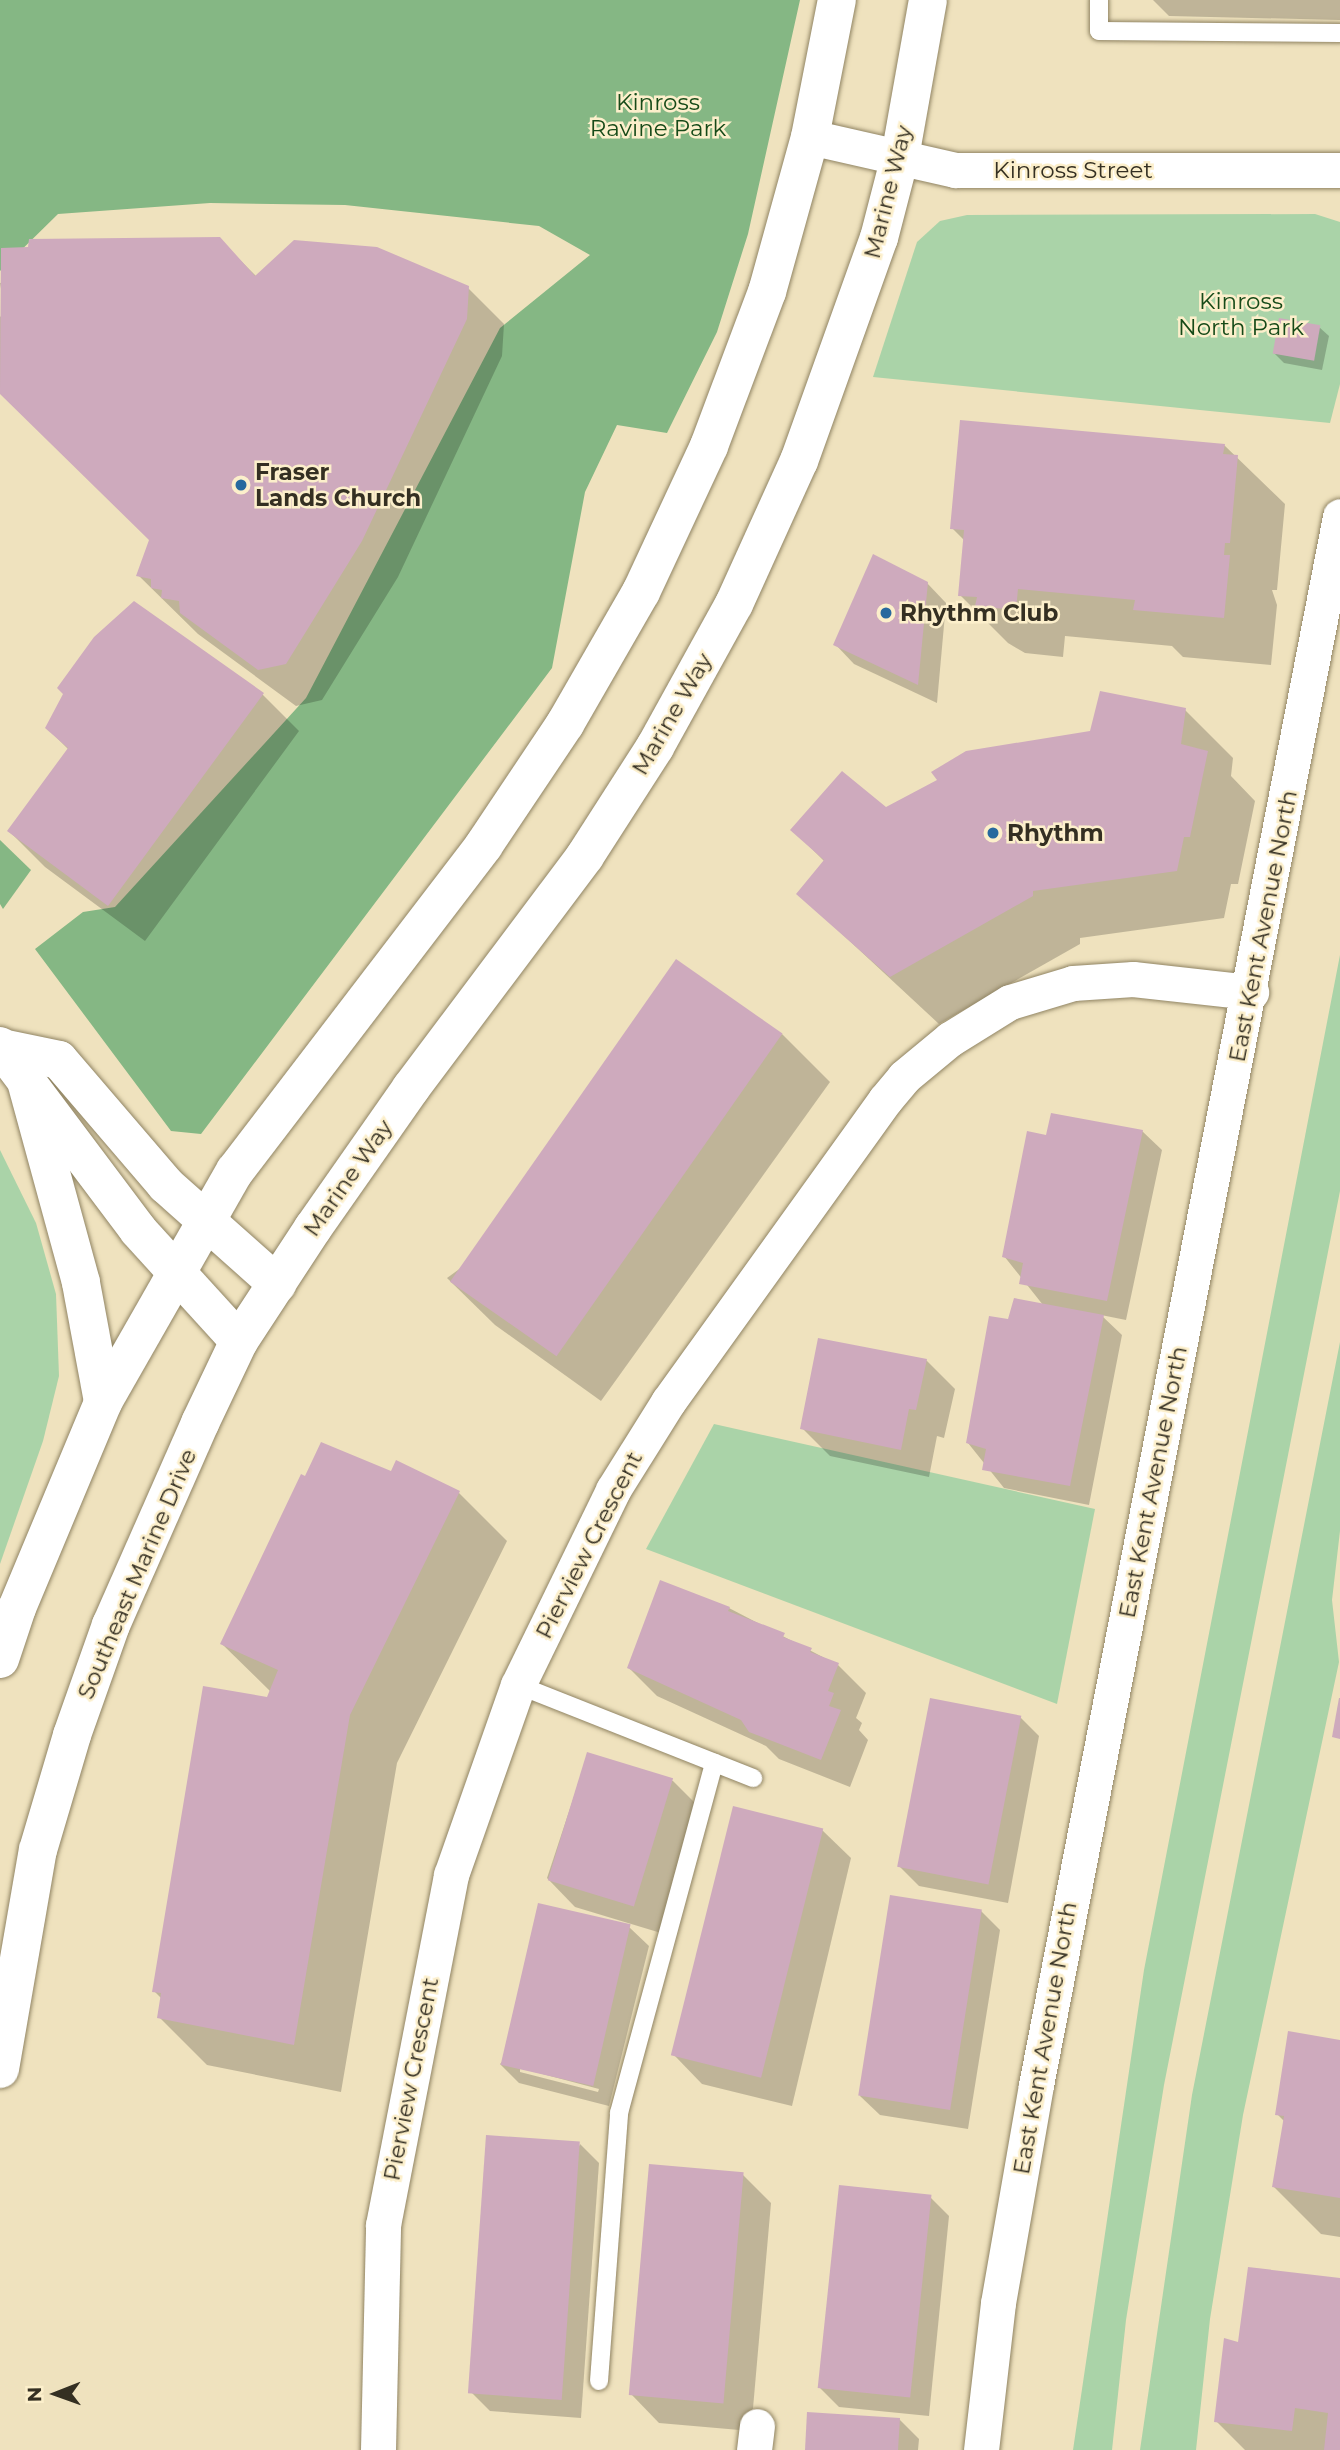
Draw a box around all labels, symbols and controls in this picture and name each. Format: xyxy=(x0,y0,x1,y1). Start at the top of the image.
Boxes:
park label: Kinross Ravine Park xyxy=(590,88,726,142)
street label: Marine Way xyxy=(858,123,918,261)
street label: Kinross Street xyxy=(993,156,1153,184)
park label: Kinross North Park xyxy=(1178,287,1304,341)
place label: Fraser Lands Church xyxy=(255,458,421,512)
marker: Fraser Lands Church xyxy=(233,477,249,493)
place label: Rhythm Club xyxy=(900,599,1058,627)
marker: Rhythm Club xyxy=(878,605,894,621)
street label: Marine Way xyxy=(626,648,718,780)
street label: East Kent Avenue North xyxy=(1223,788,1303,1064)
place label: Rhythm xyxy=(1007,819,1104,847)
marker: Rhythm xyxy=(985,825,1001,841)
street label: Marine Way xyxy=(298,1114,398,1242)
street label: East Kent Avenue North xyxy=(1113,1344,1193,1620)
street label: Southeast Marine Drive xyxy=(72,1445,202,1703)
street label: Pierview Crescent xyxy=(530,1447,648,1643)
street label: East Kent Avenue North xyxy=(1007,1900,1083,2176)
street label: Pierview Crescent xyxy=(378,1975,444,2183)
north arrow xyxy=(21,2359,91,2429)
text: N xyxy=(23,2387,46,2402)

